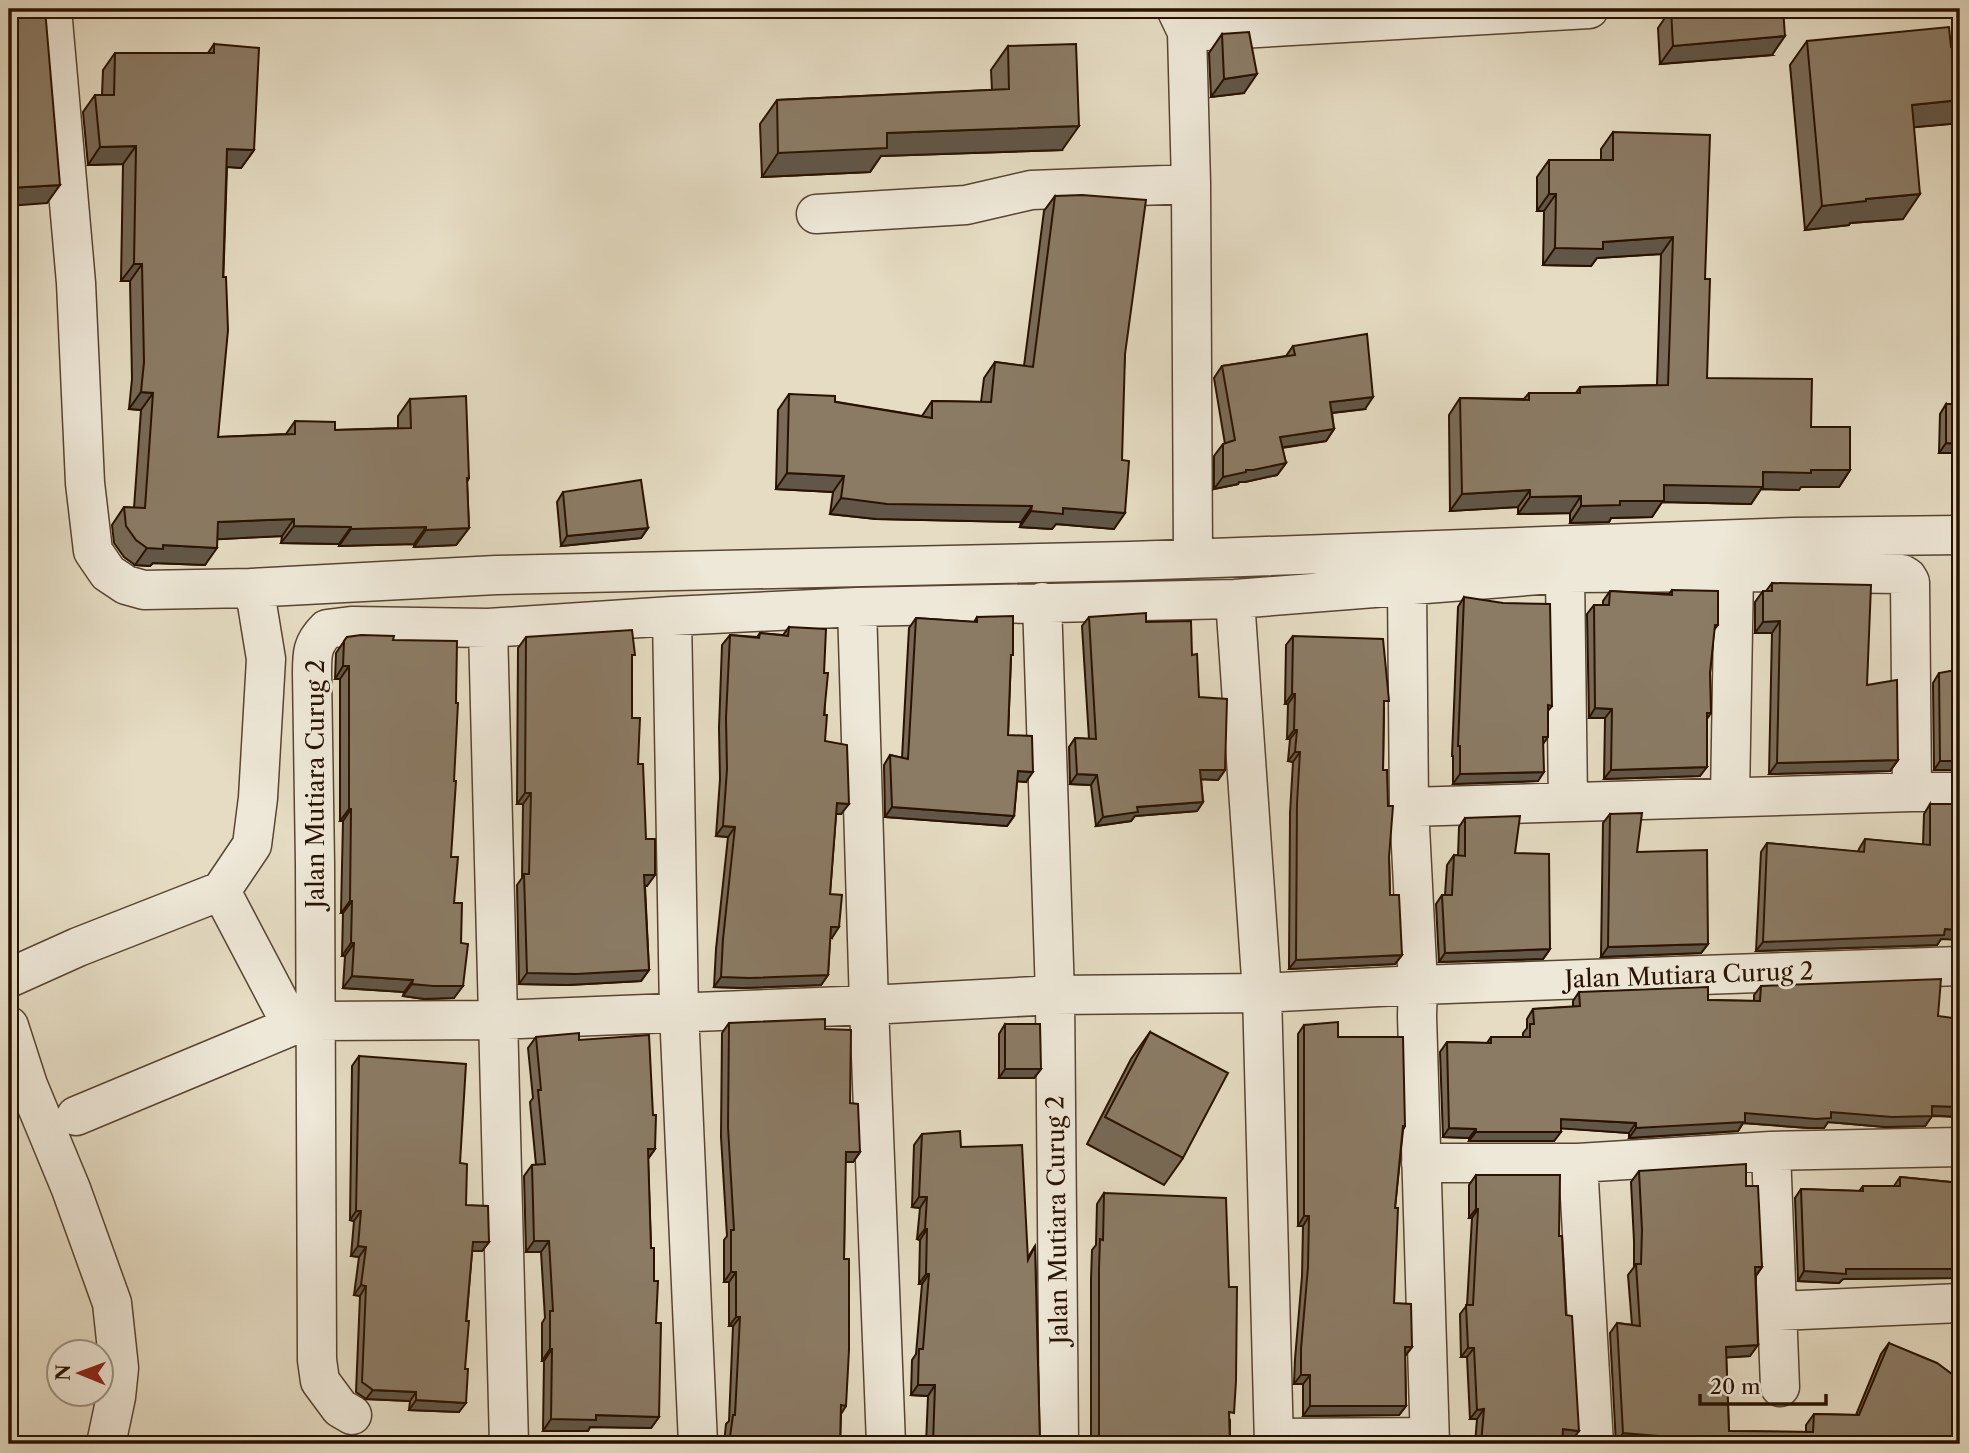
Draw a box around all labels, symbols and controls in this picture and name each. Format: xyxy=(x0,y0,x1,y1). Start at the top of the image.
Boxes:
street label: Jalan Mutiara Curug 2 xyxy=(301,660,330,912)
street label: Jalan Mutiara Curug 2 xyxy=(1560,956,1814,994)
street label: Jalan Mutiara Curug 2 xyxy=(1040,1095,1074,1349)
north arrow xyxy=(46,1338,116,1408)
scale bar xyxy=(1700,1362,1826,1406)
text: N xyxy=(52,1364,75,1381)
text: 20 m xyxy=(1710,1374,1761,1399)

